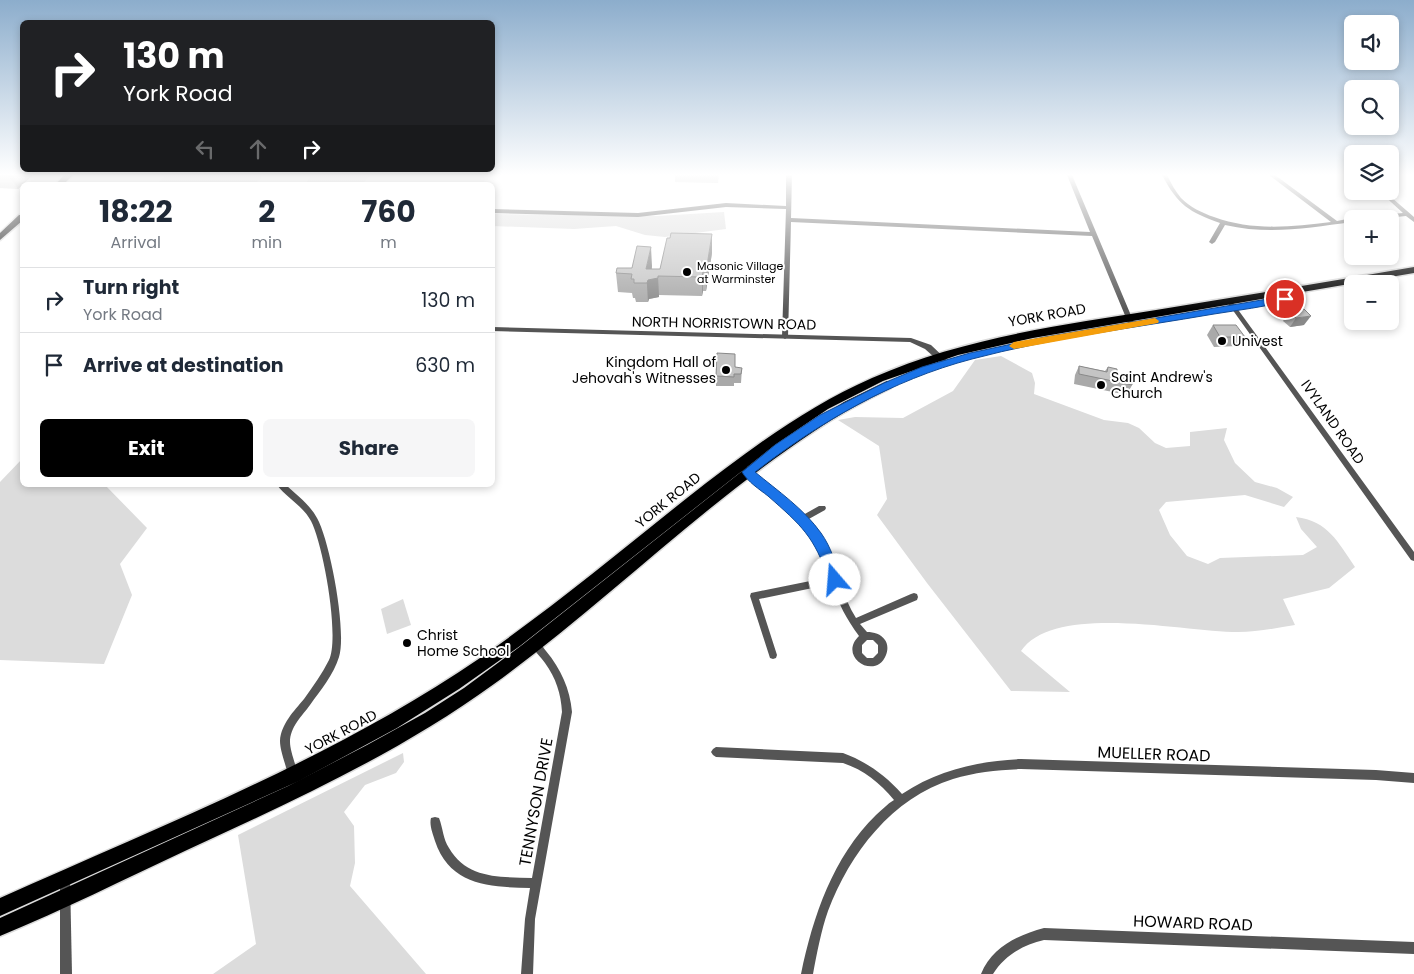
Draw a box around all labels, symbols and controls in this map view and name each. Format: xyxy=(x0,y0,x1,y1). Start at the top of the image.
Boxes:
map controls xyxy=(1344,15,1399,330)
button: sound xyxy=(1344,15,1399,70)
text: 130 m xyxy=(123,31,225,80)
icon: right xyxy=(40,40,105,105)
text: York Road xyxy=(123,78,233,109)
button: search xyxy=(1344,80,1399,135)
icon: left xyxy=(191,135,219,163)
icon: ahead xyxy=(244,135,272,163)
icon: right xyxy=(297,135,325,163)
button: layers xyxy=(1344,145,1399,200)
text: 18:22 xyxy=(99,190,173,233)
text: 2 xyxy=(258,190,275,233)
text: 760 xyxy=(361,190,416,233)
button: + xyxy=(1344,210,1399,265)
text: Arrival xyxy=(111,231,161,254)
text: min xyxy=(252,231,282,254)
text: m xyxy=(380,231,397,254)
place label: Masonic Village at Warminster xyxy=(697,258,783,287)
marker: Masonic Village at Warminster xyxy=(681,266,693,278)
text: Turn right xyxy=(83,274,179,301)
button: − xyxy=(1344,275,1399,330)
pin xyxy=(1264,278,1306,320)
icon: arrive xyxy=(1271,285,1299,313)
icon: right xyxy=(40,286,68,314)
text: 130 m xyxy=(421,287,475,314)
street label: YORK ROAD xyxy=(1007,298,1088,332)
text: York Road xyxy=(83,303,163,326)
street label: NORTH NORRISTOWN ROAD xyxy=(632,311,817,335)
place label: Univest xyxy=(1232,331,1283,351)
marker: Univest xyxy=(1216,335,1228,347)
icon: arrive xyxy=(40,351,68,379)
text: Arrive at destination xyxy=(83,352,284,379)
text: 630 m xyxy=(415,352,475,379)
place label: Kingdom Hall of Jehovah's Witnesses xyxy=(572,352,716,388)
marker: Kingdom Hall of Jehovah's Witnesses xyxy=(720,364,732,376)
place label: Saint Andrew's Church xyxy=(1111,367,1213,403)
street label: IVYLAND ROAD xyxy=(1296,376,1370,468)
marker: Saint Andrew's Church xyxy=(1095,379,1107,391)
button: Exit xyxy=(40,419,253,477)
button: Share xyxy=(263,419,475,477)
street label: YORK ROAD xyxy=(631,467,705,533)
position arrow xyxy=(808,553,860,605)
place label: Christ Home School xyxy=(417,625,510,661)
marker: Christ Home School xyxy=(401,637,413,649)
street label: YORK ROAD xyxy=(302,705,381,759)
street label: TENNYSON DRIVE xyxy=(513,736,559,868)
street label: MUELLER ROAD xyxy=(1097,741,1211,767)
street label: HOWARD ROAD xyxy=(1133,909,1253,937)

